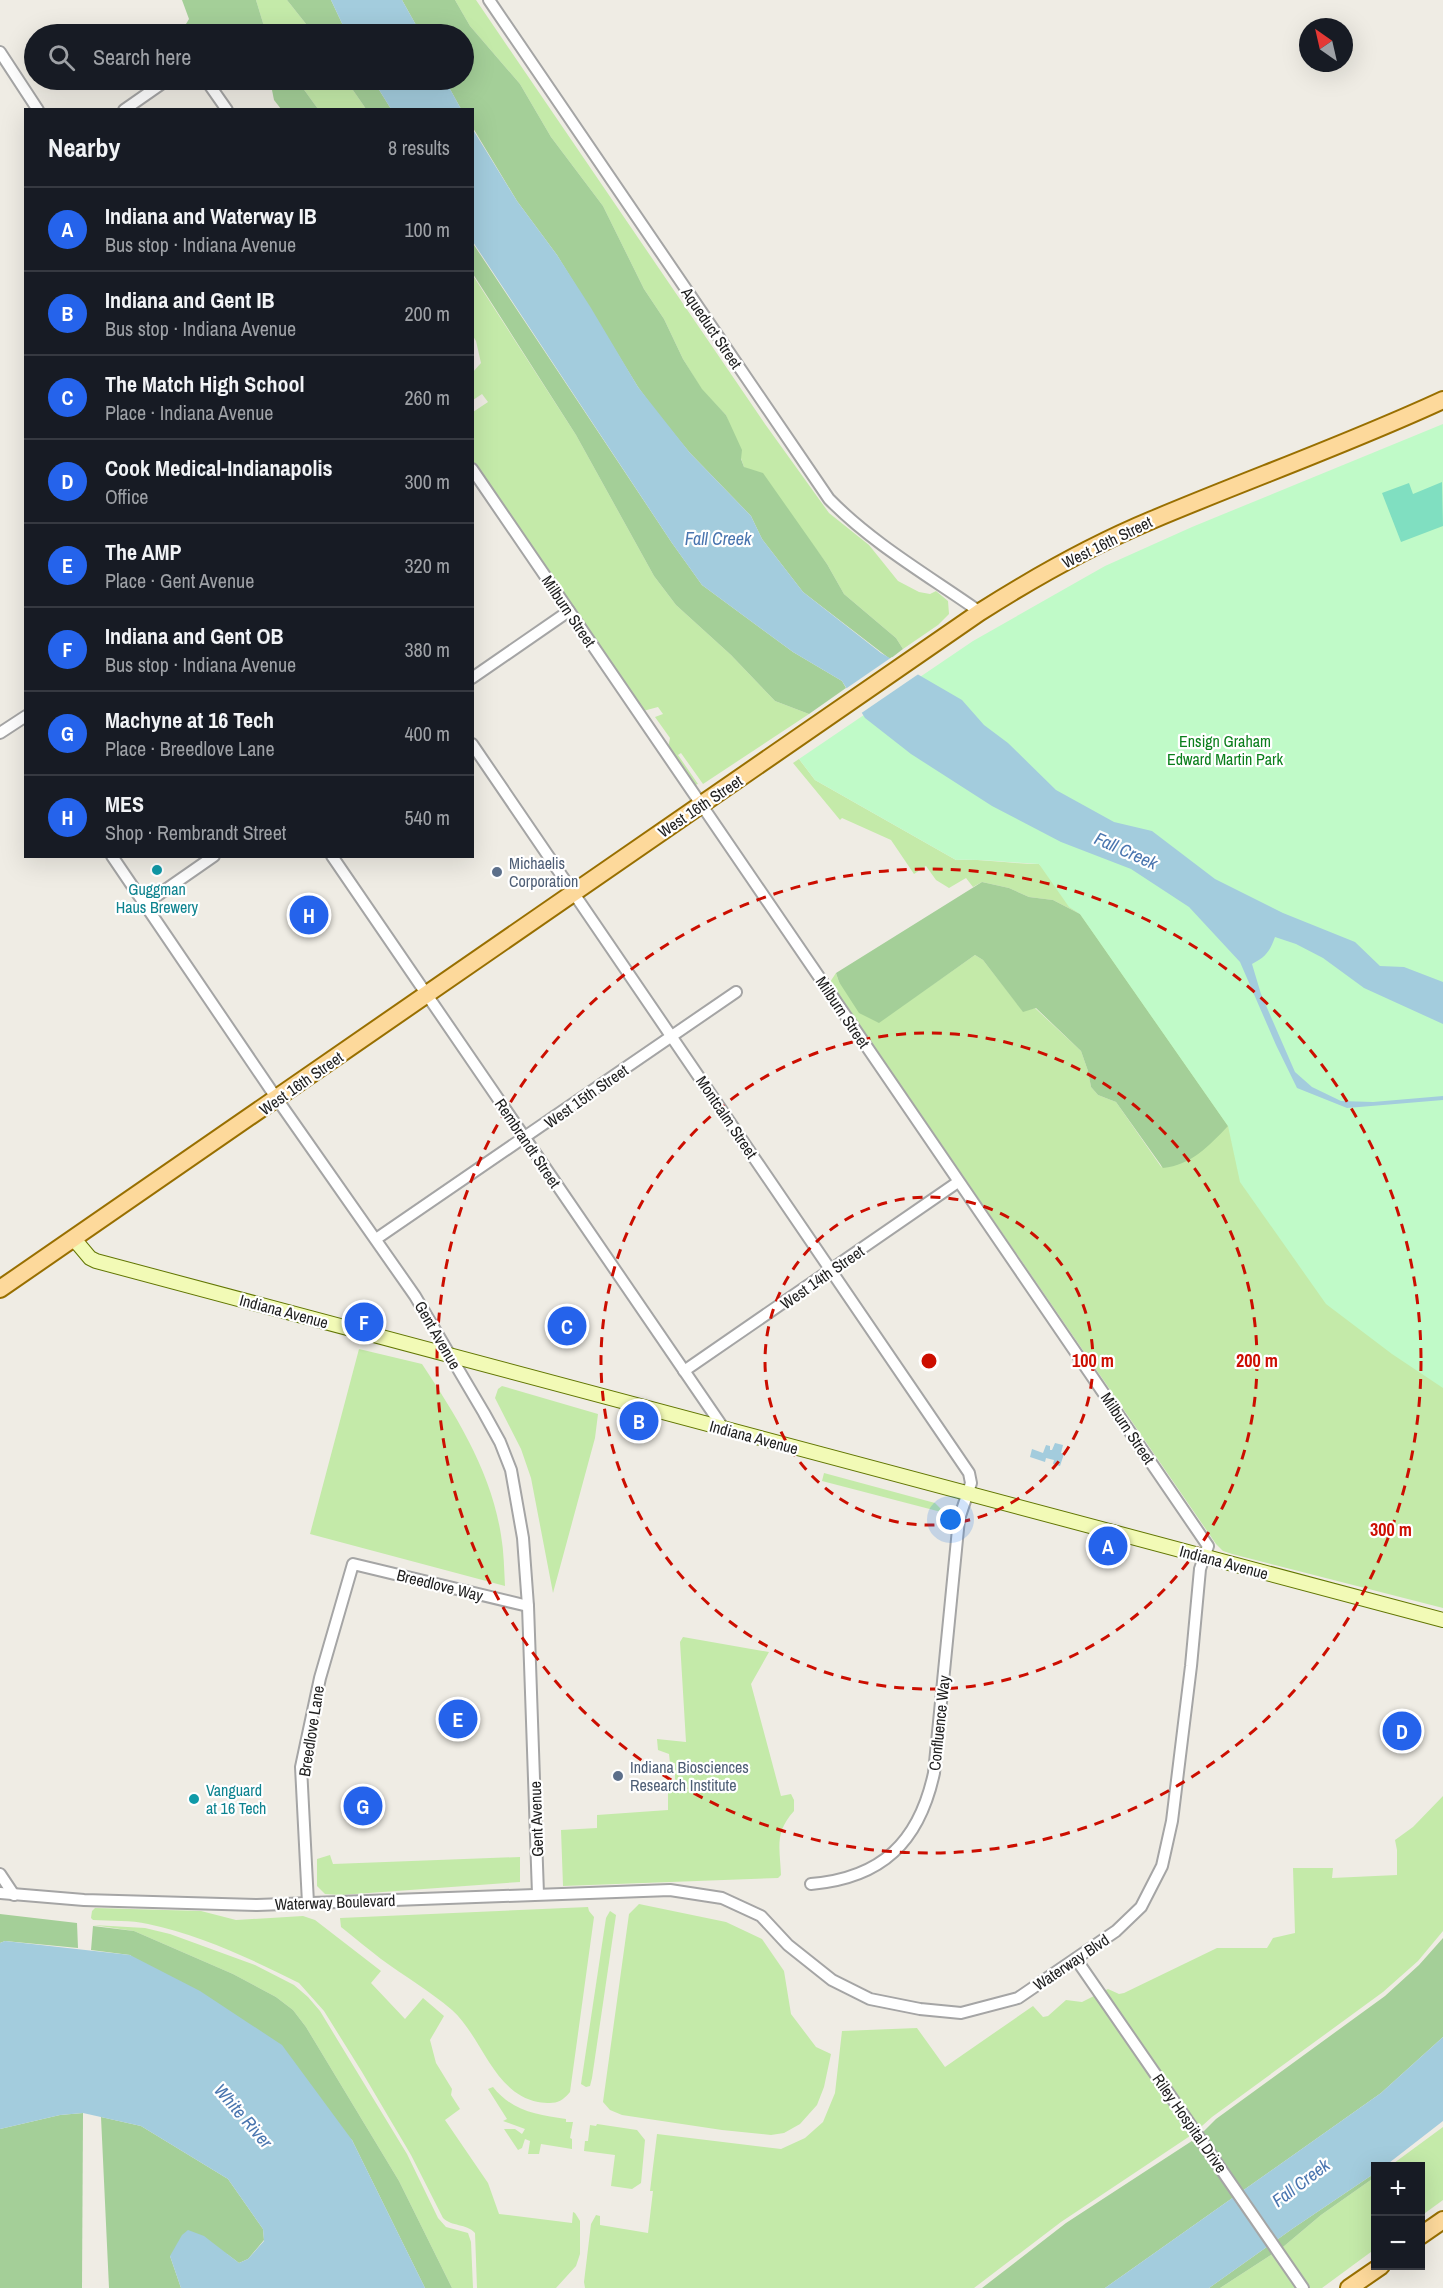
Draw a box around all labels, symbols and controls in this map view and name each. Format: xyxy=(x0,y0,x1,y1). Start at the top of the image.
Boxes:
north arrow xyxy=(1299,18,1353,72)
search box xyxy=(24,24,474,90)
icon: search xyxy=(45,41,78,74)
text: Search here xyxy=(93,42,191,72)
text: Nearby xyxy=(48,130,120,165)
text: 8 results xyxy=(388,134,450,161)
text: Indiana and Waterway IB xyxy=(105,201,317,231)
text: A xyxy=(62,216,73,243)
text: 100 m xyxy=(404,216,450,243)
text: Bus stop · Indiana Avenue xyxy=(105,231,296,258)
street label: Aqueduct Street xyxy=(676,282,748,373)
text: Indiana and Gent IB xyxy=(105,285,274,315)
text: B xyxy=(62,300,73,327)
text: 200 m xyxy=(404,300,450,327)
text: Bus stop · Indiana Avenue xyxy=(105,315,296,342)
text: The Match High School xyxy=(105,369,304,399)
text: C xyxy=(62,384,73,411)
text: 260 m xyxy=(404,384,450,411)
text: Place · Indiana Avenue xyxy=(105,399,273,426)
text: Cook Medical-Indianapolis xyxy=(105,453,333,483)
text: D xyxy=(62,468,73,495)
text: 300 m xyxy=(404,468,450,495)
text: Office xyxy=(105,483,148,510)
street label: West 16th Street xyxy=(1058,511,1156,573)
water label: Fall Creek xyxy=(685,526,752,551)
text: The AMP xyxy=(105,537,182,567)
text: E xyxy=(62,552,73,579)
text: 320 m xyxy=(404,552,450,579)
text: Place · Gent Avenue xyxy=(105,567,254,594)
street label: Milburn Street xyxy=(537,571,601,652)
text: Indiana and Gent OB xyxy=(105,621,283,651)
text: F xyxy=(62,636,73,663)
text: 380 m xyxy=(404,636,450,663)
text: Bus stop · Indiana Avenue xyxy=(105,651,296,678)
text: Machyne at 16 Tech xyxy=(105,705,274,735)
text: G xyxy=(61,720,74,747)
text: 400 m xyxy=(404,720,450,747)
park label: Ensign Graham Edward Martin Park xyxy=(1167,730,1283,770)
text: Place · Breedlove Lane xyxy=(105,735,275,762)
street label: West 16th Street xyxy=(653,769,747,842)
text: MES xyxy=(105,789,144,819)
text: H xyxy=(62,804,73,831)
text: 540 m xyxy=(404,804,450,831)
text: Shop · Rembrandt Street xyxy=(105,819,286,846)
water label: Fall Creek xyxy=(1091,826,1162,876)
place label: Michaelis Corporation xyxy=(509,852,578,892)
marker: Guggman Haus Brewery xyxy=(150,863,164,877)
marker: Michaelis Corporation xyxy=(490,865,504,879)
place label: Guggman Haus Brewery xyxy=(116,878,199,918)
pin: H xyxy=(290,892,328,938)
street label: Milburn Street xyxy=(811,972,875,1053)
street label: West 16th Street xyxy=(255,1046,348,1120)
street label: West 15th Street xyxy=(540,1059,633,1133)
street label: Montcalm Street xyxy=(691,1071,763,1163)
street label: Rembrandt Street xyxy=(490,1094,566,1192)
street label: West 14th Street xyxy=(776,1240,869,1314)
street label: Indiana Avenue xyxy=(237,1289,331,1333)
street label: Gent Avenue xyxy=(410,1297,466,1373)
pin: F xyxy=(344,1300,384,1344)
pin: C xyxy=(548,1304,586,1348)
text: 100 m xyxy=(1072,1348,1114,1373)
text: 200 m xyxy=(1236,1348,1278,1373)
centre of rings xyxy=(919,1351,939,1371)
street label: Milburn Street xyxy=(1096,1388,1160,1469)
pin: B xyxy=(620,1398,658,1444)
street label: Indiana Avenue xyxy=(707,1415,801,1459)
your location xyxy=(936,1505,965,1534)
text: 300 m xyxy=(1370,1517,1412,1542)
pin: A xyxy=(1088,1524,1128,1568)
street label: Indiana Avenue xyxy=(1177,1540,1271,1584)
street label: Breedlove Way xyxy=(394,1564,486,1606)
street label: Confluence Way xyxy=(923,1674,955,1772)
street label: Breedlove Lane xyxy=(293,1684,329,1778)
pin: E xyxy=(438,1696,478,1742)
pin: D xyxy=(1382,1708,1422,1754)
place label: Indiana Biosciences Research Institute xyxy=(630,1756,749,1796)
marker: Indiana Biosciences Research Institute xyxy=(611,1769,625,1783)
place label: Vanguard at 16 Tech xyxy=(206,1779,266,1819)
street label: Gent Avenue xyxy=(524,1781,548,1857)
pin: G xyxy=(344,1784,382,1828)
marker: Vanguard at 16 Tech xyxy=(187,1792,201,1806)
street label: Waterway Boulevard xyxy=(274,1889,396,1915)
street label: Waterway Blvd xyxy=(1029,1929,1113,1995)
street label: Riley Hospital Drive xyxy=(1148,2069,1232,2177)
water label: White River xyxy=(208,2078,279,2154)
water label: Fall Creek xyxy=(1267,2152,1335,2213)
map controls xyxy=(1371,2162,1425,2270)
button: + xyxy=(1371,2162,1425,2216)
button: − xyxy=(1371,2216,1425,2270)

